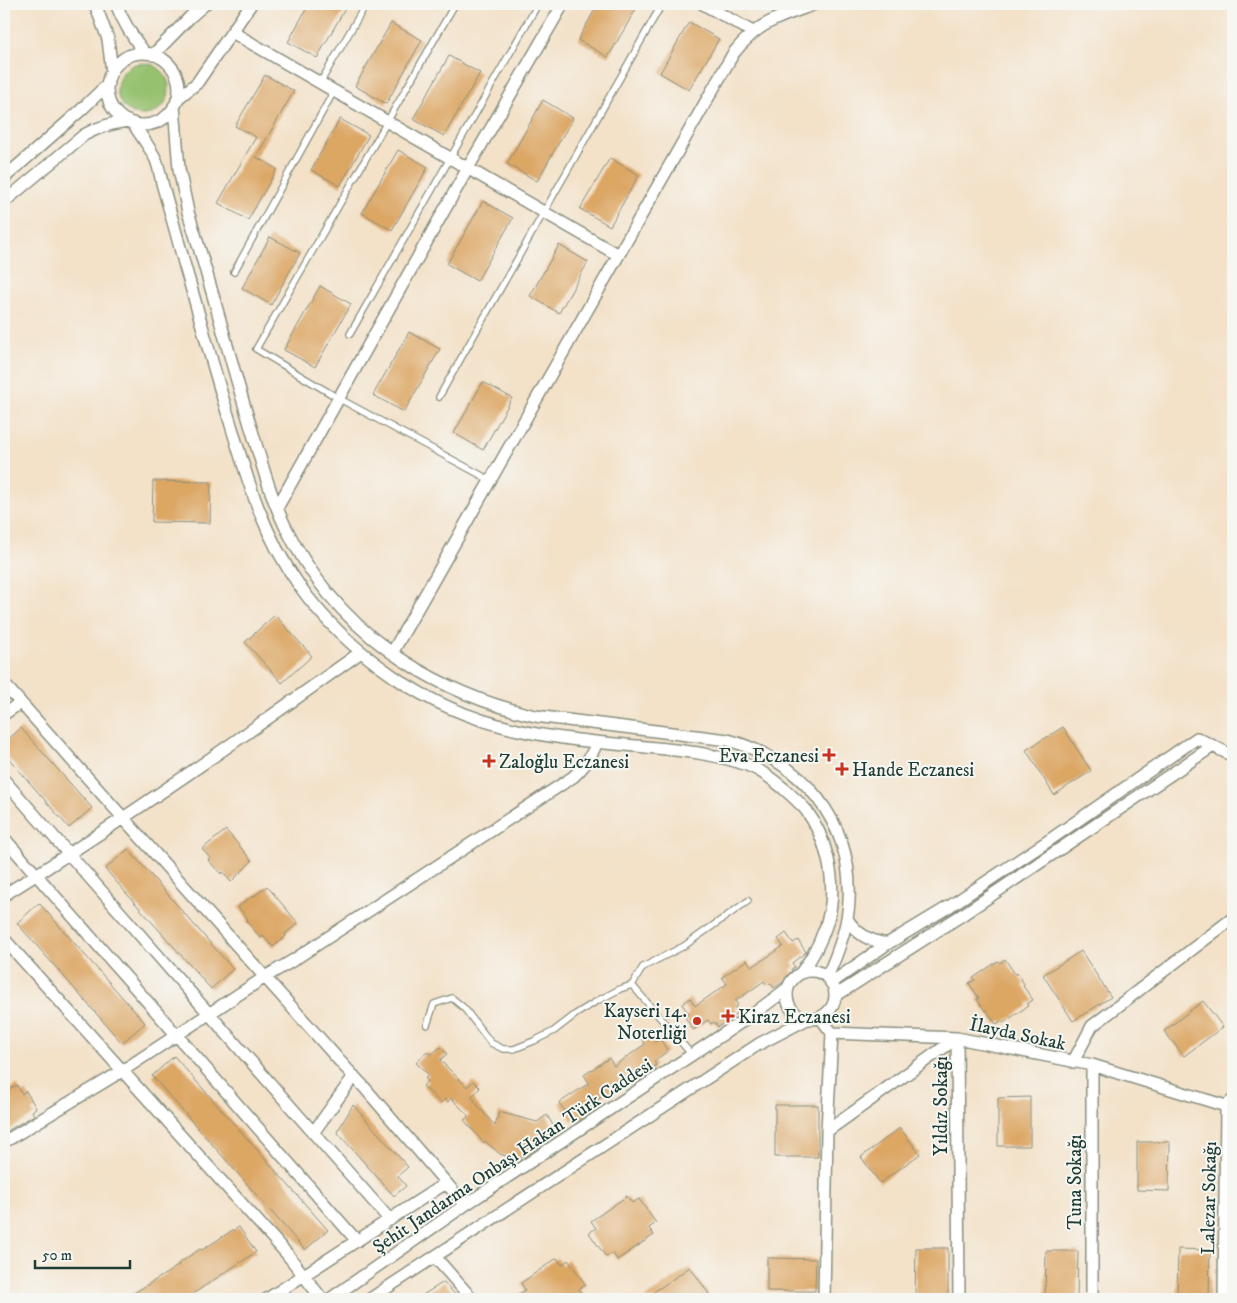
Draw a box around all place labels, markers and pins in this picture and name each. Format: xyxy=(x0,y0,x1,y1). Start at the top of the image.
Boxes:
place label: Eva Eczanesi xyxy=(718,745,819,768)
marker: Eva Eczanesi xyxy=(823,749,835,761)
place label: Zaloğlu Eczanesi xyxy=(499,751,629,774)
marker: Zaloğlu Eczanesi xyxy=(483,755,495,767)
place label: Hande Eczanesi xyxy=(852,759,974,782)
marker: Hande Eczanesi xyxy=(836,763,848,775)
place label: Kayseri 14. Noterliği xyxy=(604,1000,687,1045)
place label: Kiraz Eczanesi xyxy=(738,1006,851,1029)
marker: Kiraz Eczanesi xyxy=(722,1010,734,1022)
marker: Kayseri 14. Noterliği xyxy=(691,1015,703,1027)

